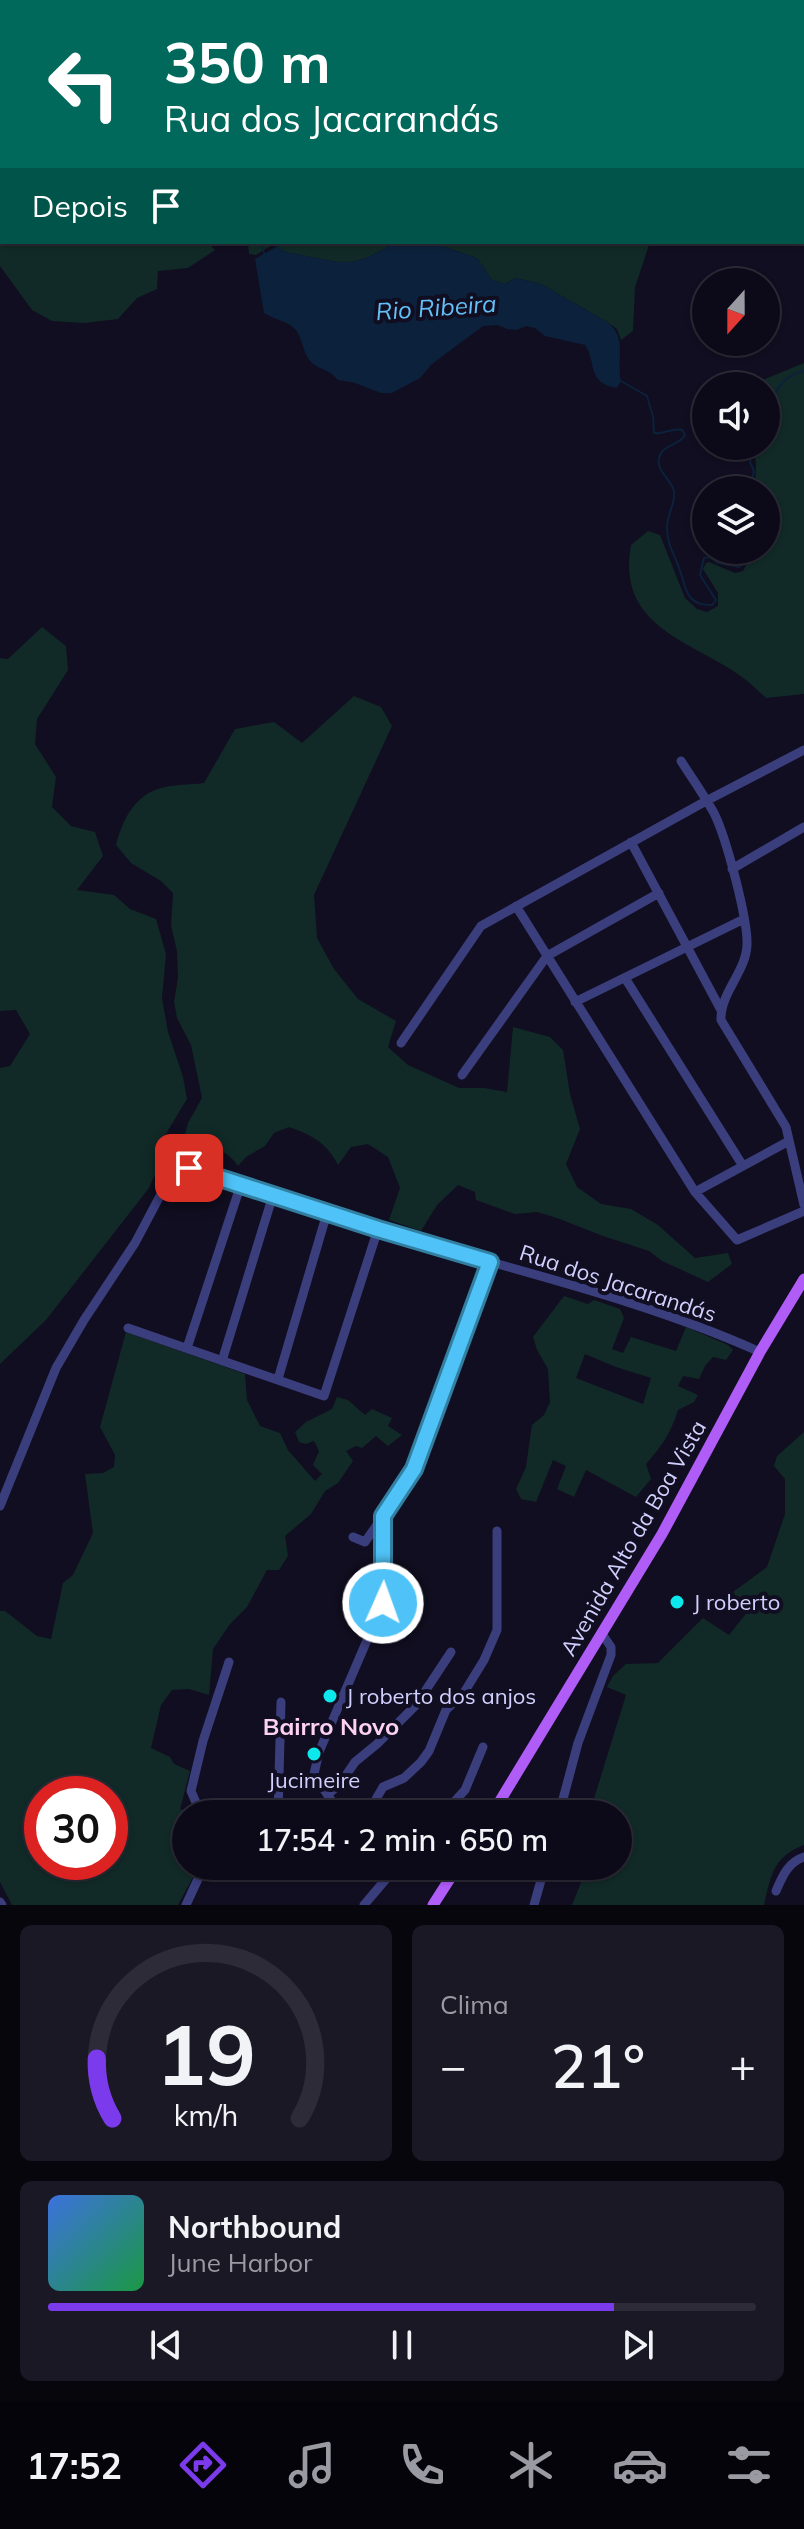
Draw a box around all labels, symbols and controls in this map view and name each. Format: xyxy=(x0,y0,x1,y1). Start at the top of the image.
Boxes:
text: 350 m xyxy=(164,27,331,97)
icon: left xyxy=(32,32,136,136)
text: Rua dos Jacarandás xyxy=(164,96,499,141)
icon: arrive xyxy=(144,184,188,228)
text: Depois xyxy=(32,187,128,225)
north arrow xyxy=(692,268,780,356)
map controls xyxy=(692,268,780,564)
water label: Rio Ribeira xyxy=(375,288,497,326)
button: sound xyxy=(692,372,780,460)
button: layers xyxy=(692,476,780,564)
pin xyxy=(155,1134,223,1202)
icon: arrive xyxy=(167,1146,211,1190)
street label: Rua dos Jacarandás xyxy=(516,1238,720,1328)
street label: Avenida Alto da Boa Vista xyxy=(554,1415,712,1661)
position arrow xyxy=(341,1561,425,1645)
place label: J roberto xyxy=(693,1588,780,1616)
marker: J roberto xyxy=(668,1593,686,1611)
place label: J roberto dos anjos xyxy=(346,1682,536,1710)
marker: J roberto dos anjos xyxy=(321,1687,339,1705)
district label: Bairro Novo xyxy=(263,1711,399,1741)
marker: Jucimeire xyxy=(305,1745,323,1763)
place label: Jucimeire xyxy=(268,1766,360,1794)
speed limit sign: 30 xyxy=(24,1776,128,1880)
text: 17:54 · 2 min · 650 m xyxy=(256,1821,548,1859)
text: Clima xyxy=(440,1988,509,2021)
text: 19 xyxy=(156,2001,256,2106)
text: 21° xyxy=(551,2028,645,2103)
text: − xyxy=(440,2038,466,2093)
text: + xyxy=(730,2038,756,2093)
text: km/h xyxy=(174,2097,238,2133)
text: Northbound xyxy=(168,2208,341,2246)
text: June Harbor xyxy=(168,2246,313,2279)
icon: previous xyxy=(144,2323,188,2367)
icon: pause xyxy=(380,2323,424,2367)
icon: next xyxy=(616,2323,660,2367)
icon: directions xyxy=(175,2437,231,2493)
icon: music xyxy=(284,2437,340,2493)
icon: phone xyxy=(394,2437,450,2493)
icon: climate xyxy=(503,2437,559,2493)
icon: car xyxy=(612,2437,668,2493)
icon: filters xyxy=(721,2437,777,2493)
text: 17:52 xyxy=(27,2443,122,2488)

